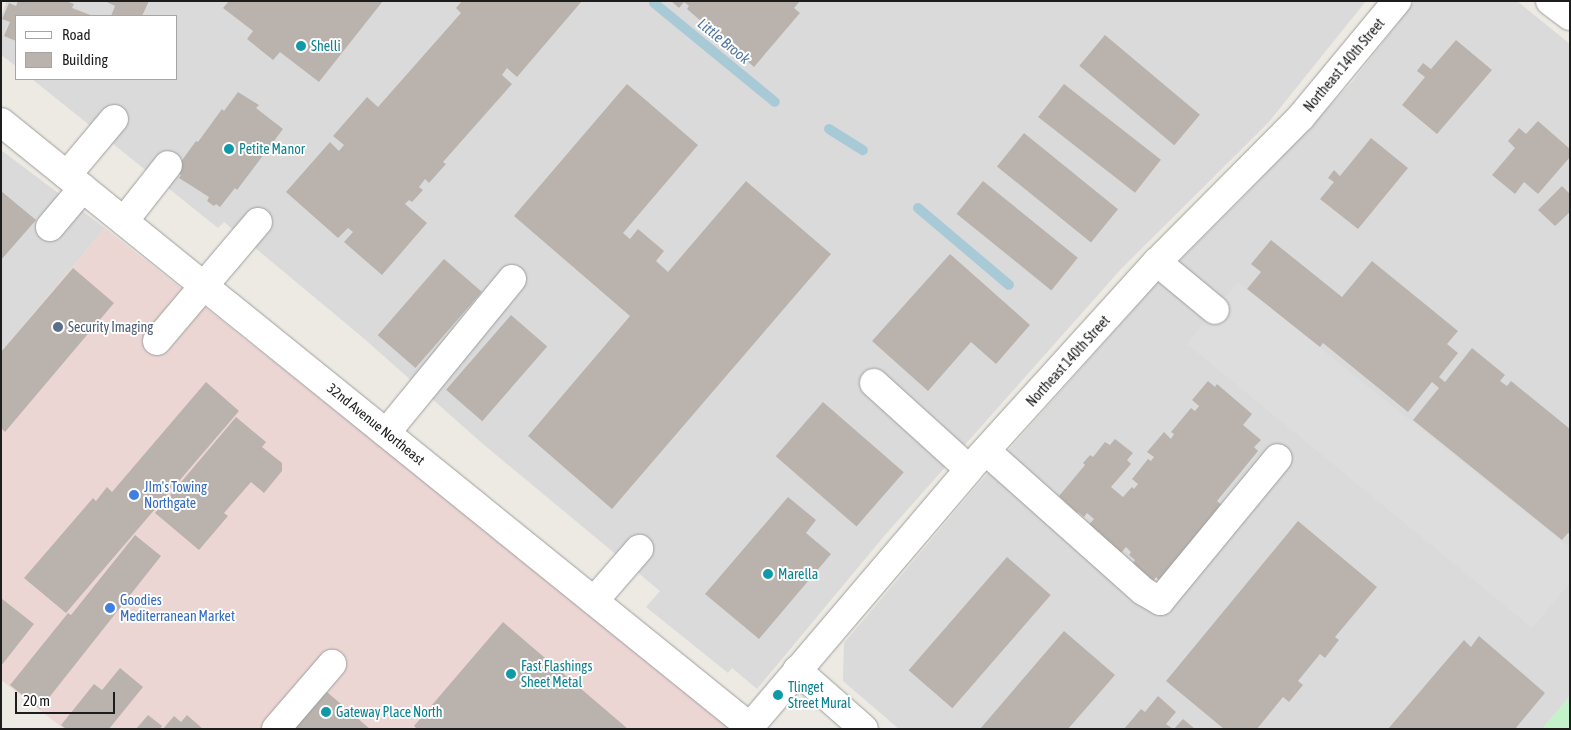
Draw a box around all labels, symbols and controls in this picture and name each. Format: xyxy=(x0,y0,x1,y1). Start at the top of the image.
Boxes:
water label: Little Brook xyxy=(694,14,754,68)
legend xyxy=(15,15,178,80)
street label: Northeast 140th Street xyxy=(1300,15,1388,115)
text: Road xyxy=(62,26,91,43)
place label: Shelli xyxy=(311,38,341,54)
marker: Shelli xyxy=(295,40,307,52)
text: Building xyxy=(62,51,108,68)
place label: Petite Manor xyxy=(239,141,305,157)
marker: Petite Manor xyxy=(223,143,235,155)
street label: Northeast 140th Street xyxy=(1023,312,1113,410)
place label: Security Imaging xyxy=(68,319,153,335)
marker: Security Imaging xyxy=(52,321,64,333)
street label: 32nd Avenue Northeast xyxy=(324,380,428,468)
place label: JIm's Towing Northgate xyxy=(144,479,207,512)
marker: JIm's Towing Northgate xyxy=(128,489,140,501)
place label: Marella xyxy=(778,566,818,582)
marker: Marella xyxy=(762,568,774,580)
place label: Goodies Mediterranean Market xyxy=(120,592,235,624)
marker: Goodies Mediterranean Market xyxy=(104,602,116,614)
place label: Fast Flashings Sheet Metal xyxy=(521,658,592,690)
marker: Fast Flashings Sheet Metal xyxy=(505,668,517,680)
place label: Tlinget Street Mural xyxy=(788,679,851,712)
scale bar xyxy=(18,682,118,714)
marker: Tlinget Street Mural xyxy=(772,689,784,701)
text: 20 m xyxy=(23,692,50,709)
place label: Gateway Place North xyxy=(336,704,443,720)
marker: Gateway Place North xyxy=(320,706,332,718)

